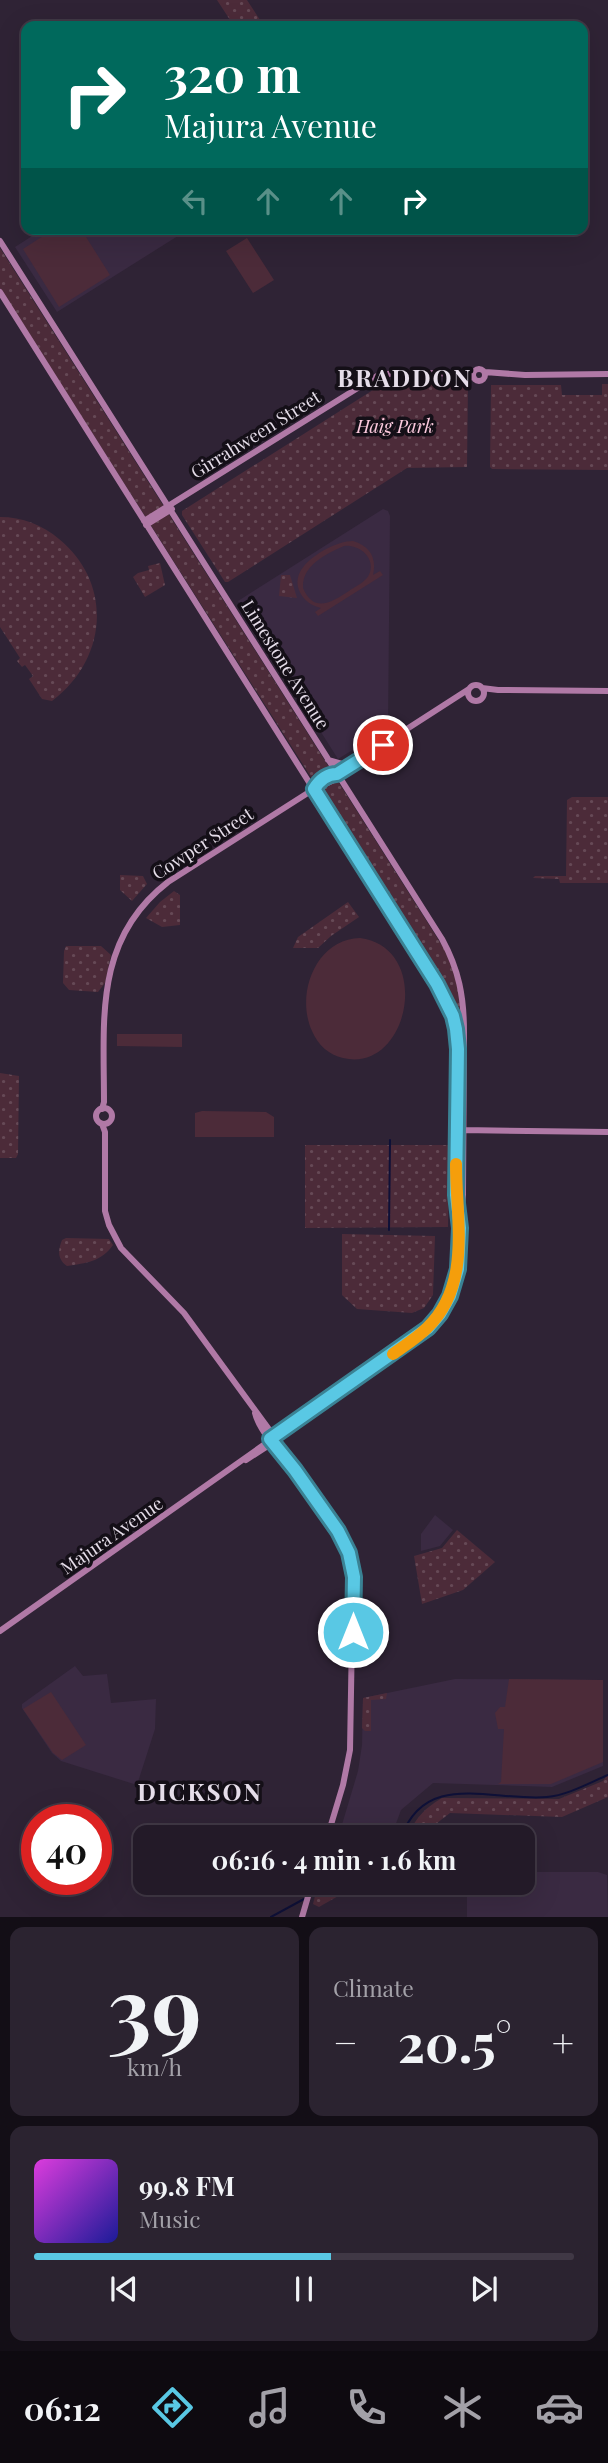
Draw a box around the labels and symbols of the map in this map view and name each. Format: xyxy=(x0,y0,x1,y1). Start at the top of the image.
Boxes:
district label: BRADDON xyxy=(337,361,473,393)
street label: Girrahween Street xyxy=(186,384,325,484)
park label: Haig Park xyxy=(355,414,434,438)
street label: Limestone Avenue xyxy=(236,595,335,734)
pin xyxy=(353,715,413,775)
street label: Cowper Street xyxy=(147,801,258,885)
street label: Majura Avenue xyxy=(55,1491,167,1579)
position arrow xyxy=(316,1595,390,1669)
district label: DICKSON xyxy=(137,1775,263,1807)
speed limit sign: 40 xyxy=(21,1804,112,1895)

